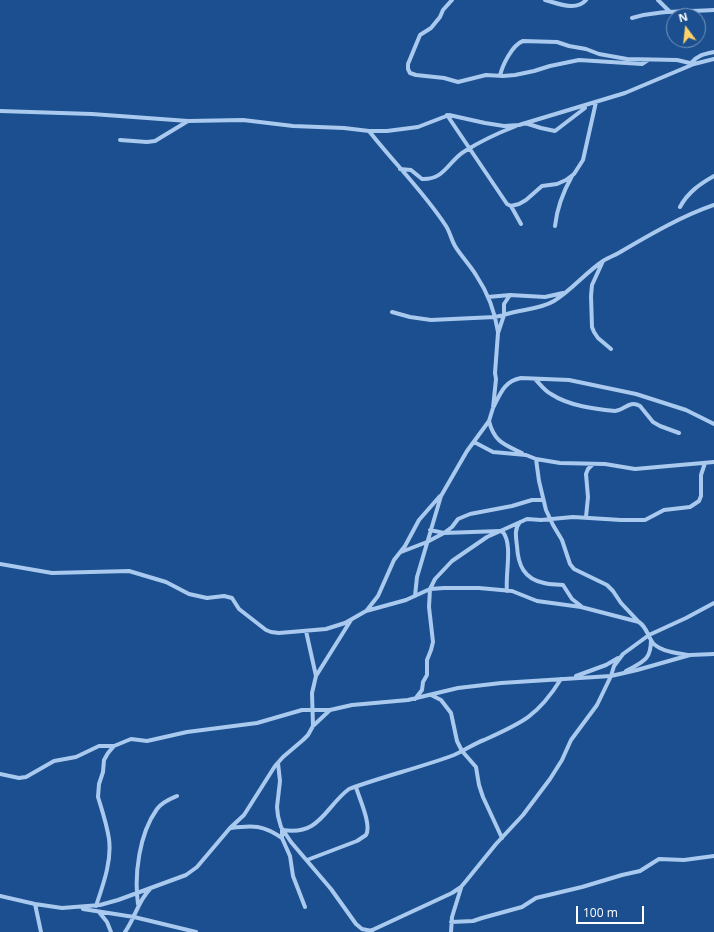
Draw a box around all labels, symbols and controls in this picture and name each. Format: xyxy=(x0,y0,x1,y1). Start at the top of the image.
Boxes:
north arrow xyxy=(666,8,706,48)
text: N xyxy=(677,8,689,25)
scale bar xyxy=(578,898,646,924)
text: 100 m xyxy=(583,904,618,921)

